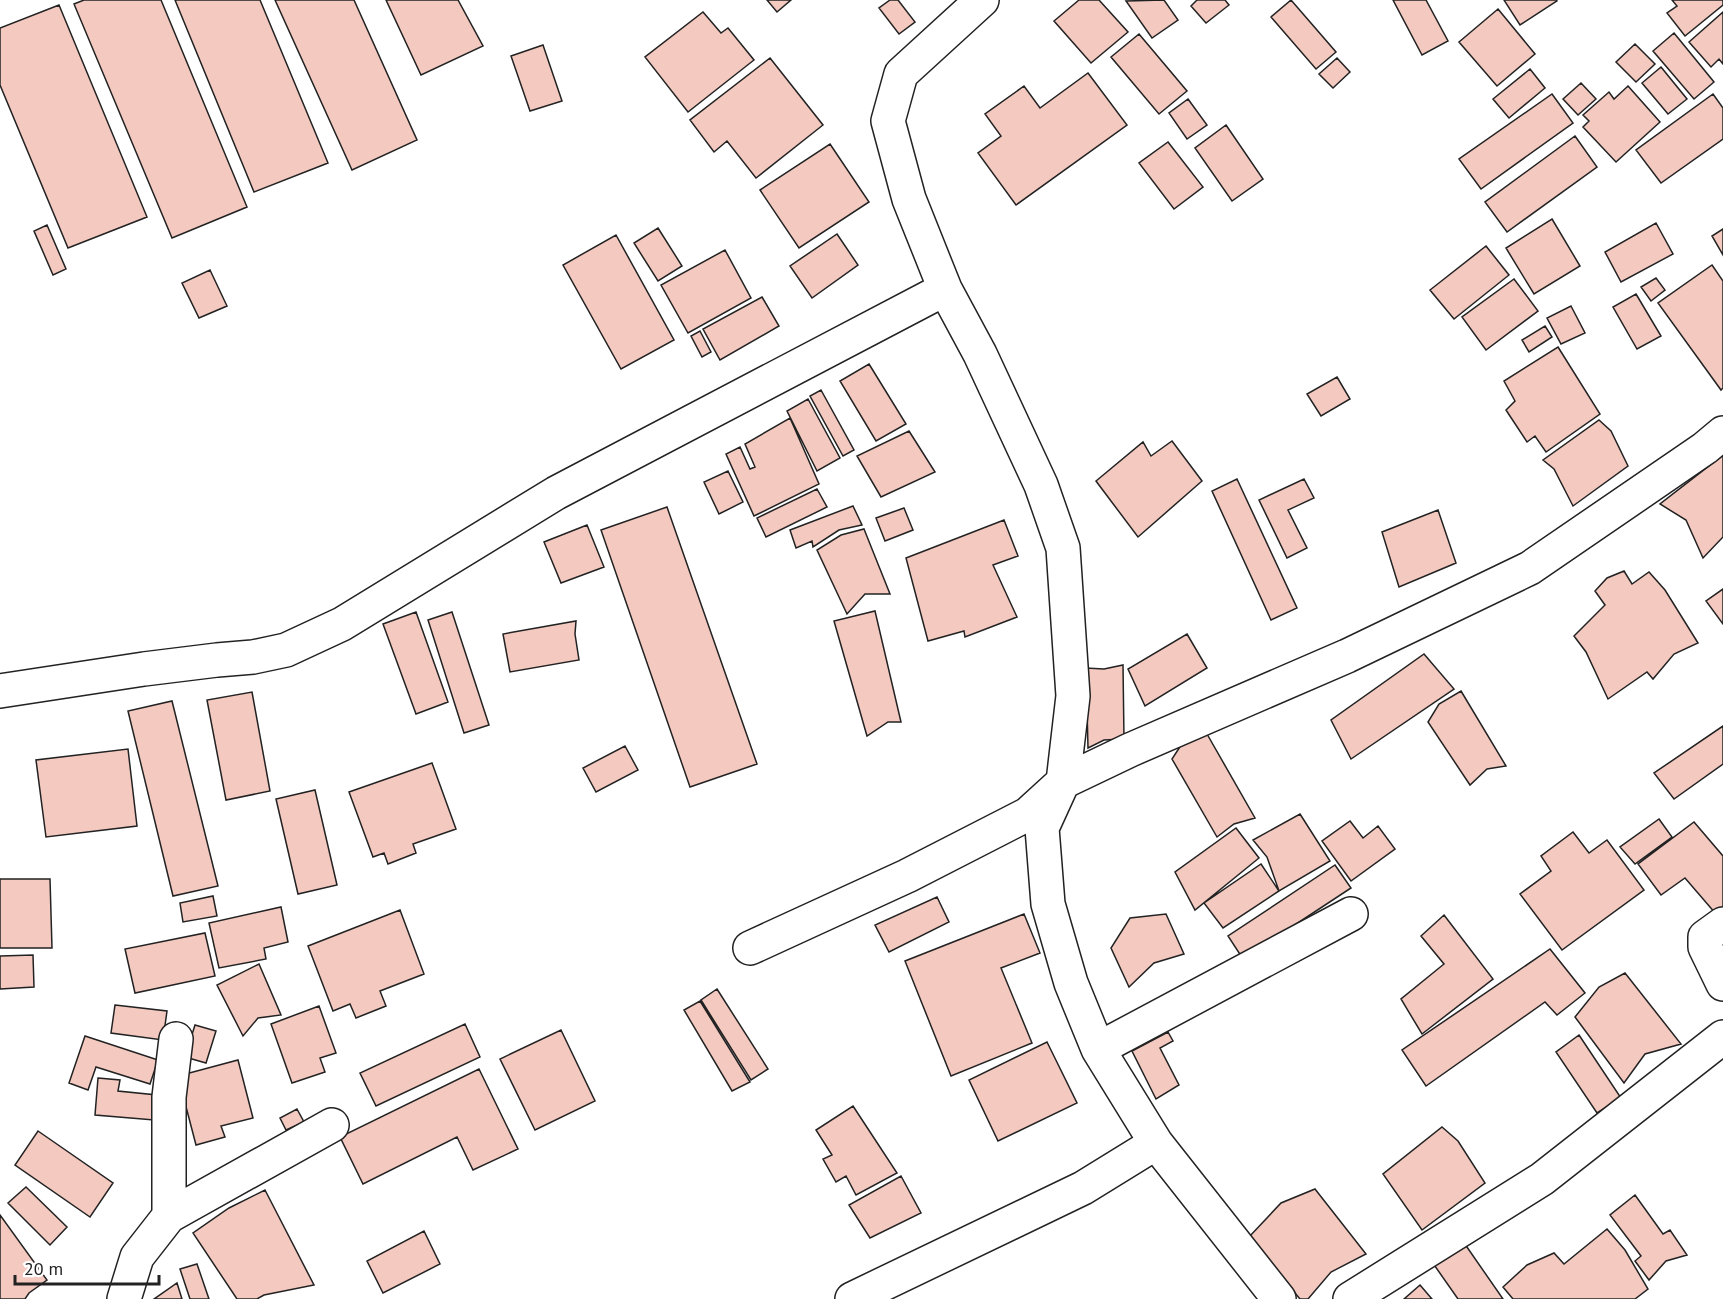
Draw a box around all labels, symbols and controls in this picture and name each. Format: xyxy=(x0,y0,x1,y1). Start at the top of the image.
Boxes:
scale bar xyxy=(15,1248,159,1286)
text: 20 m xyxy=(24,1257,63,1280)

